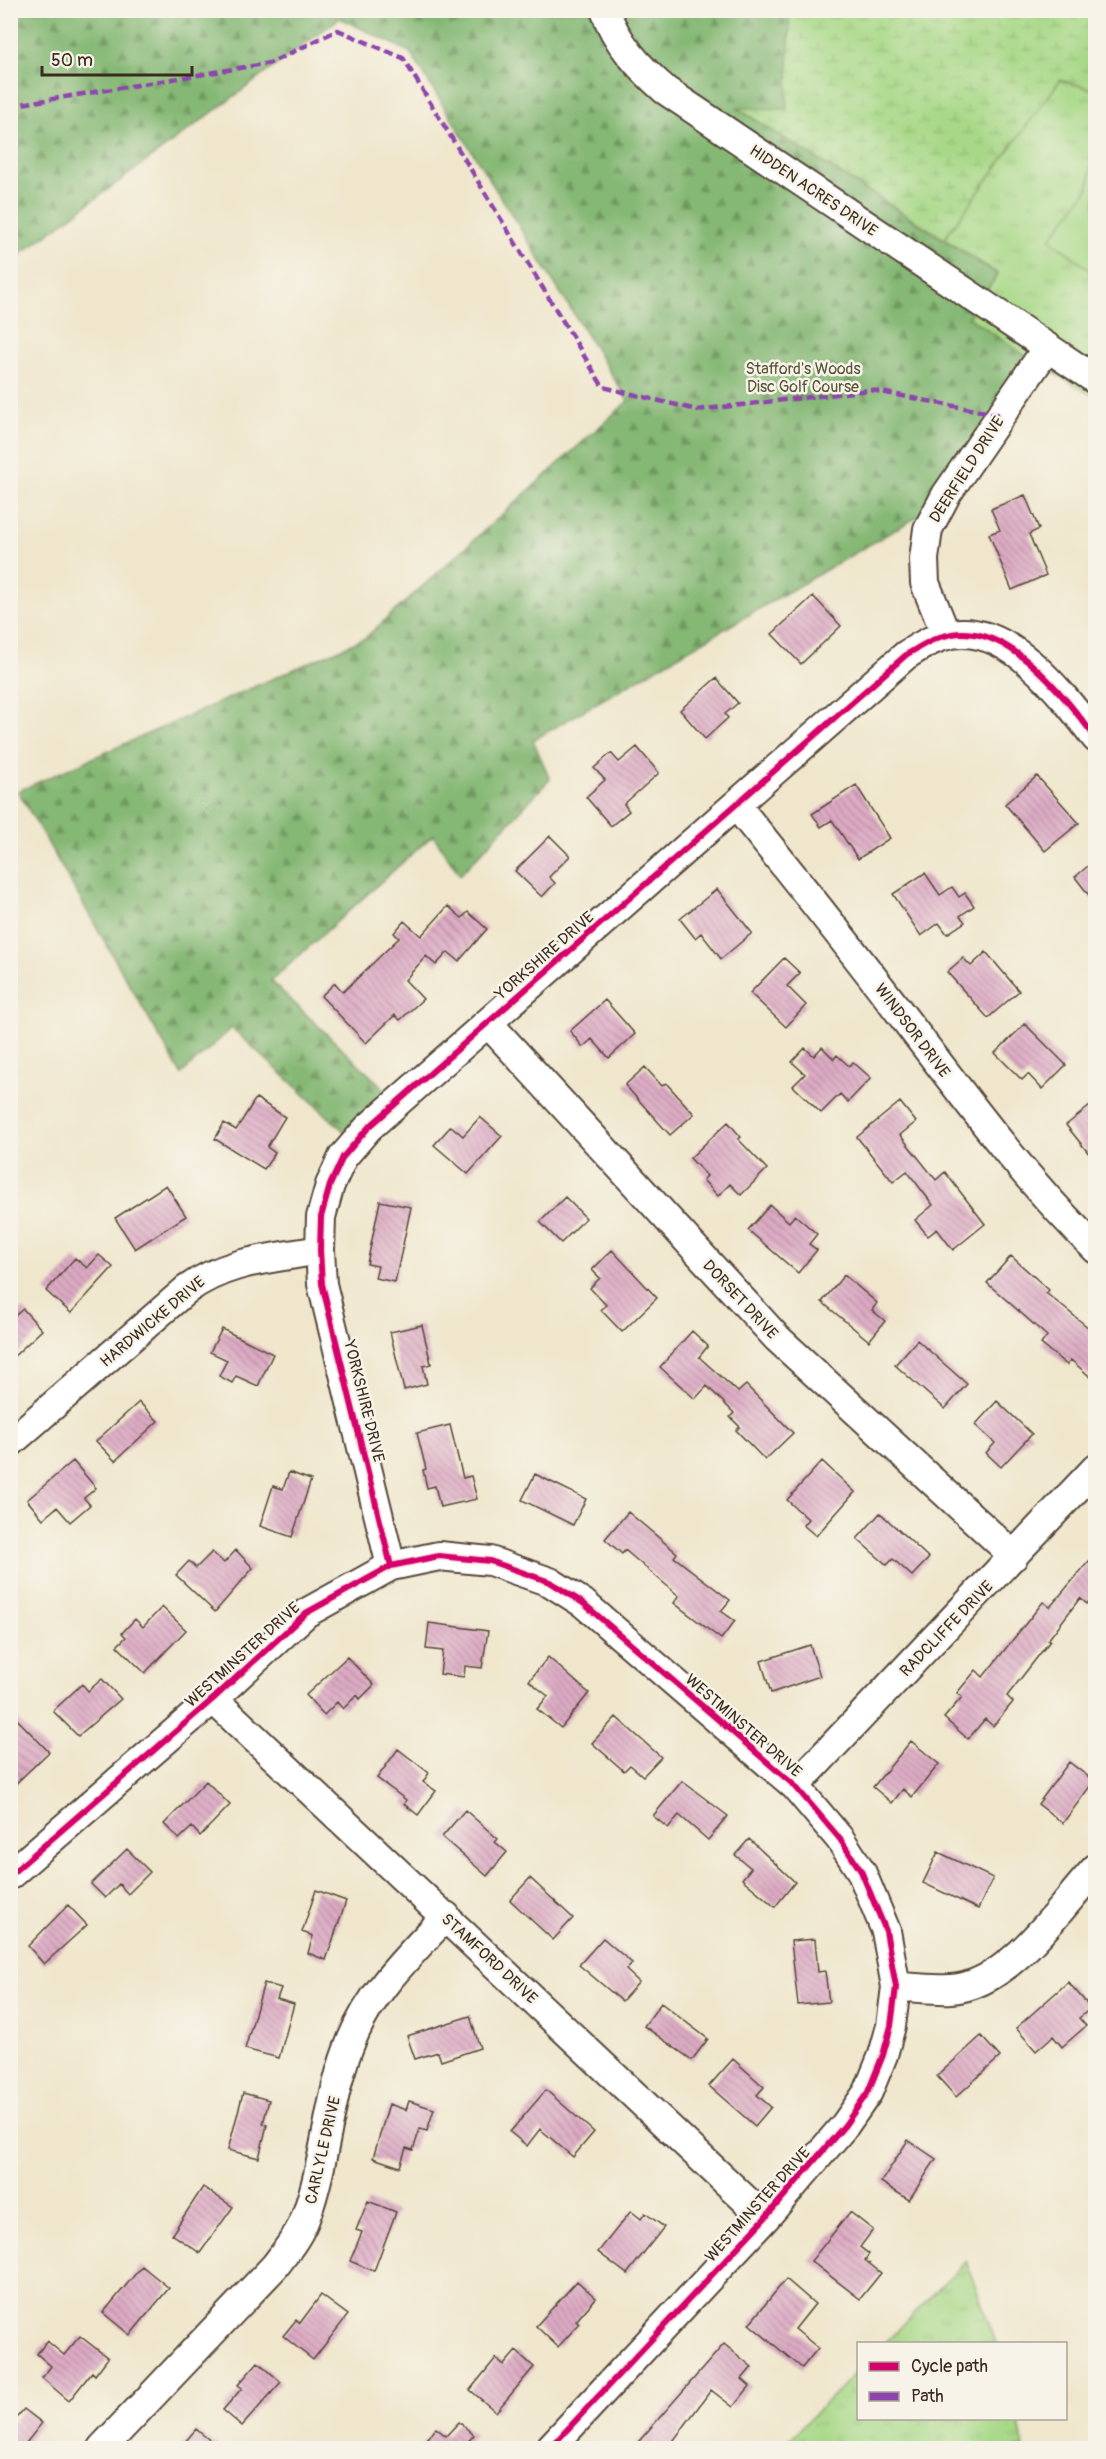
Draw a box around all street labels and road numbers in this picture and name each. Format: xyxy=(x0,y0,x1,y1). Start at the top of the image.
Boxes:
street label: HIDDEN ACRES DRIVE xyxy=(746,141,881,241)
street label: DEERFIELD DRIVE xyxy=(925,413,1009,526)
street label: YORKSHIRE DRIVE xyxy=(490,907,598,1005)
street label: WINDSOR DRIVE xyxy=(870,979,954,1082)
street label: DORSET DRIVE xyxy=(698,1256,782,1343)
street label: HARDWICKE DRIVE xyxy=(96,1272,209,1372)
street label: YORKSHIRE DRIVE xyxy=(339,1337,389,1464)
street label: RADCLIFFE DRIVE xyxy=(896,1576,998,1681)
street label: WESTMINSTER DRIVE xyxy=(181,1598,304,1712)
street label: WESTMINSTER DRIVE xyxy=(681,1670,806,1782)
street label: STAMFORD DRIVE xyxy=(437,1909,541,2008)
street label: CARLYLE DRIVE xyxy=(301,2094,345,2206)
street label: WESTMINSTER DRIVE xyxy=(701,2143,815,2266)

